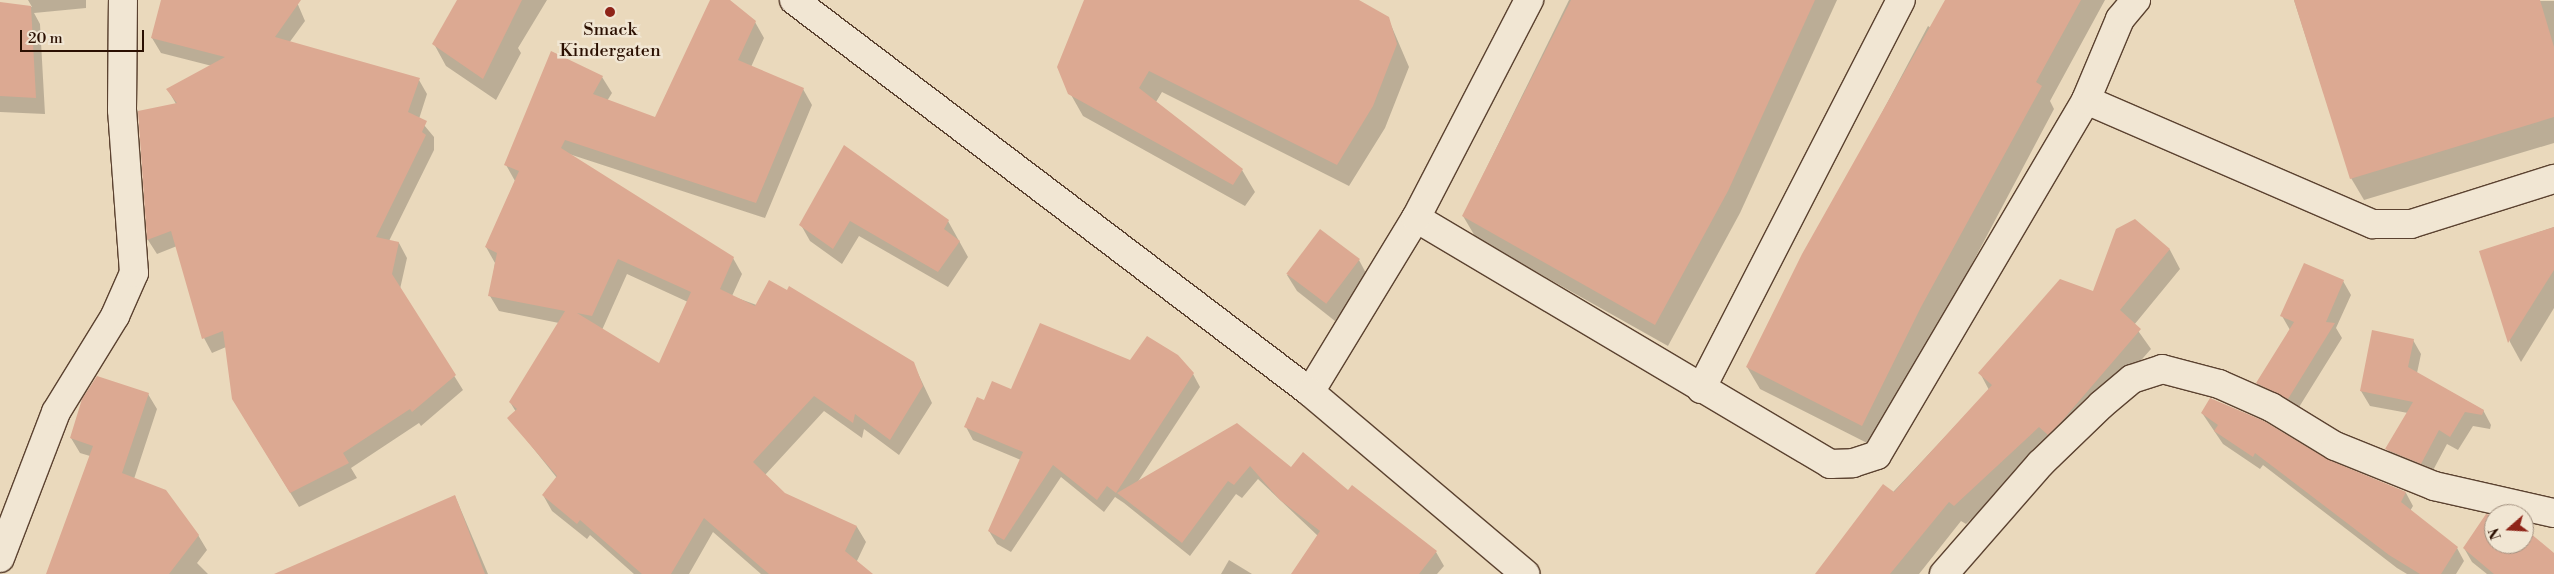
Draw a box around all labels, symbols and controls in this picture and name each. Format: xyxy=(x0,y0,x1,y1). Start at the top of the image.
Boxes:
marker: Smack Kindergaten xyxy=(604,6,616,18)
scale bar xyxy=(22,20,146,52)
place label: Smack Kindergaten xyxy=(559,20,661,62)
text: 20 m xyxy=(28,29,63,48)
north arrow xyxy=(2484,504,2534,554)
text: N xyxy=(2485,525,2506,542)

